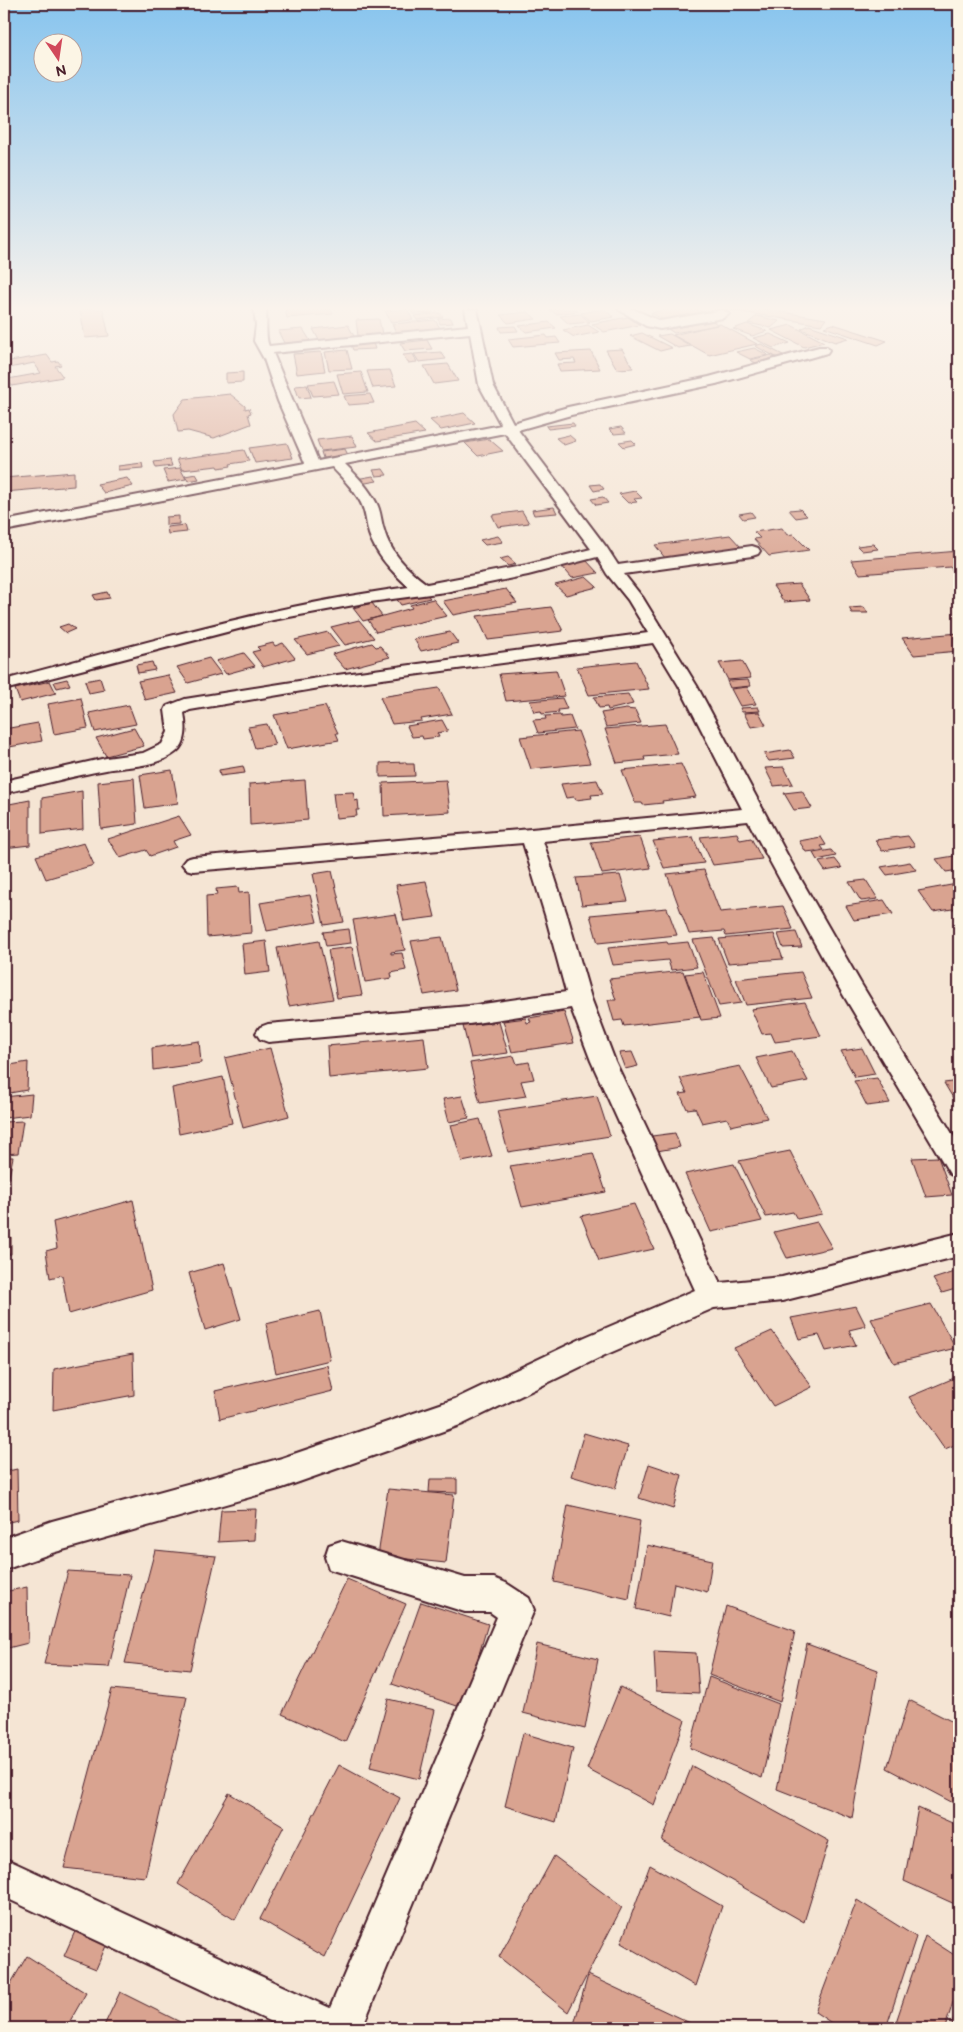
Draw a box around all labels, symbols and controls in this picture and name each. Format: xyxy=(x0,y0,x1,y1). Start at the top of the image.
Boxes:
north arrow xyxy=(32,32,82,82)
text: N xyxy=(54,61,68,80)

